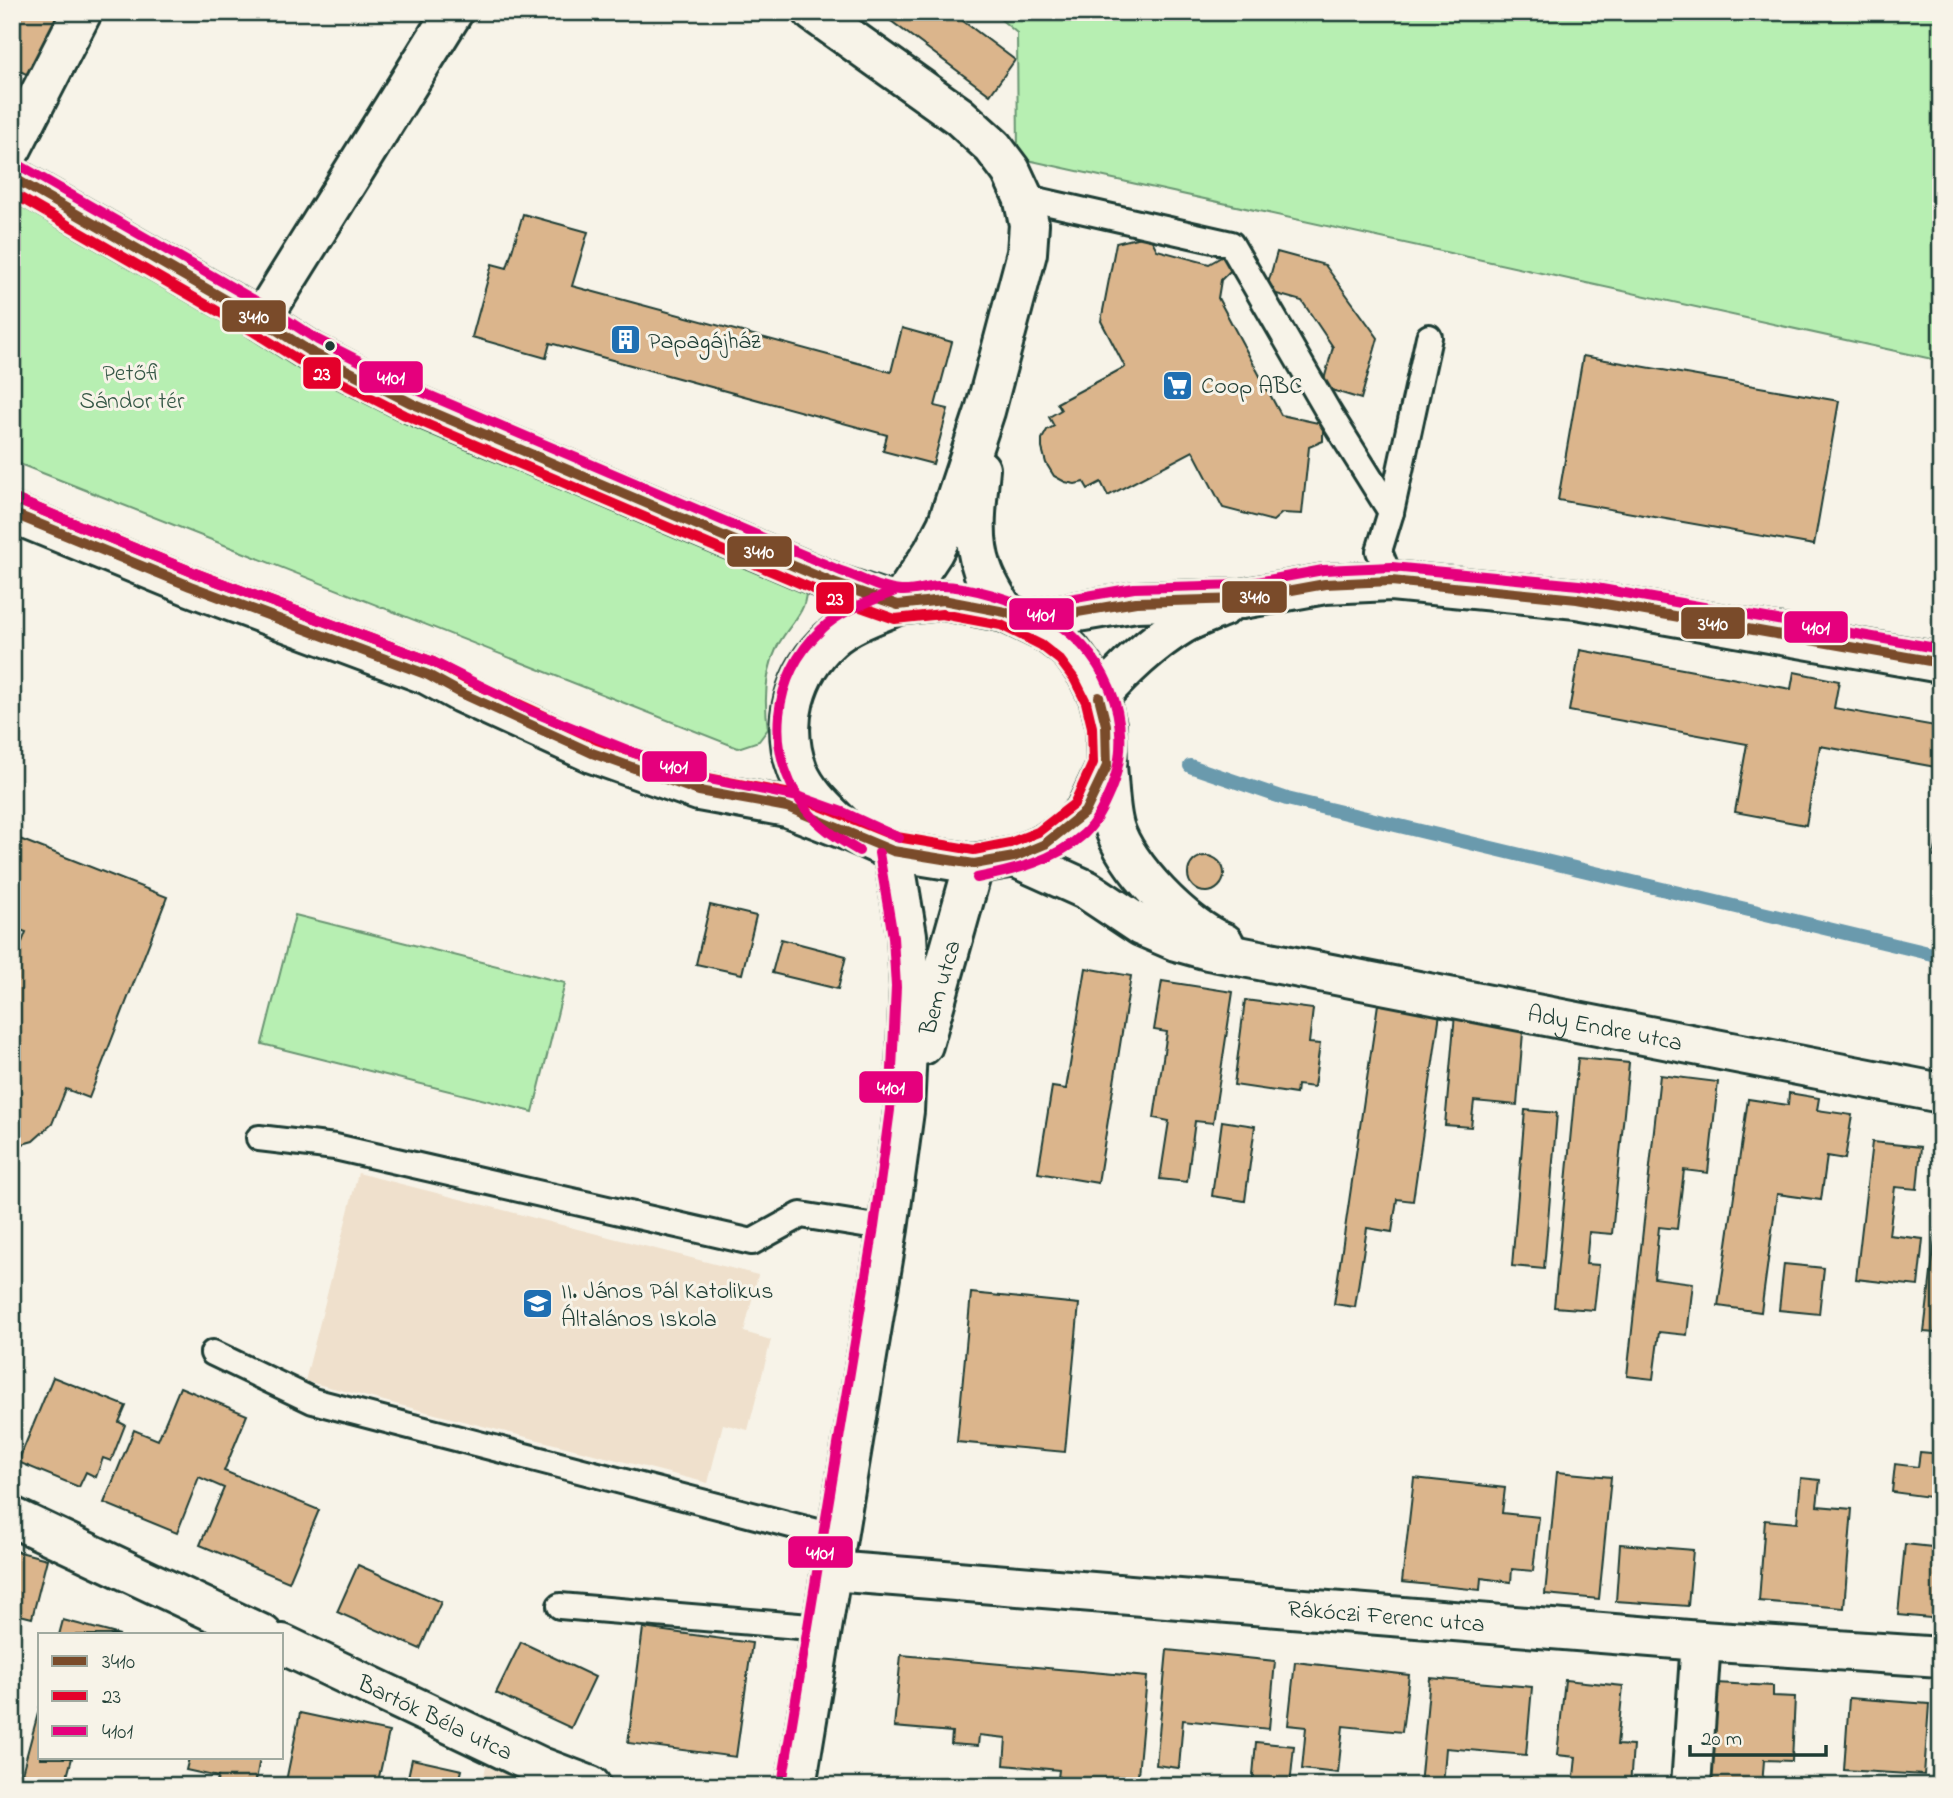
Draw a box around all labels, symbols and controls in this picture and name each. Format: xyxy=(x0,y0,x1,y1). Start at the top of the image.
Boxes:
line badge: 3410 xyxy=(221,299,287,333)
text: 3410 xyxy=(238,305,270,332)
building icon: Papagájház xyxy=(608,323,642,357)
place label: Papagájház xyxy=(648,325,762,360)
unlabelled marker xyxy=(323,339,337,353)
line badge: 23 xyxy=(302,356,342,390)
park label: Petőfi Sándor tér xyxy=(79,357,185,420)
line badge: 4101 xyxy=(358,360,424,394)
text: 23 xyxy=(312,362,331,389)
text: 4101 xyxy=(377,366,405,393)
supermarket icon: Coop ABC xyxy=(1161,368,1195,402)
place label: Coop ABC xyxy=(1201,370,1302,405)
line badge: 3410 xyxy=(726,535,793,568)
text: 3410 xyxy=(743,540,775,567)
line badge: 3410 xyxy=(1221,580,1288,614)
line badge: 23 xyxy=(815,581,855,615)
text: 3410 xyxy=(1239,585,1271,612)
text: 23 xyxy=(825,587,844,614)
line badge: 4101 xyxy=(1008,597,1075,631)
text: 4101 xyxy=(1027,603,1055,630)
line badge: 3410 xyxy=(1680,606,1746,640)
line badge: 4101 xyxy=(1783,610,1849,644)
text: 3410 xyxy=(1697,612,1729,639)
text: 4101 xyxy=(1802,616,1830,643)
line badge: 4101 xyxy=(641,750,708,783)
text: 4101 xyxy=(660,755,688,782)
street label: Bem utca xyxy=(911,937,972,1040)
street label: Ady Endre utca xyxy=(1524,998,1685,1062)
line badge: 4101 xyxy=(858,1070,924,1104)
text: 4101 xyxy=(877,1076,905,1103)
place label: II. János Pál Katolikus Általános Iskola xyxy=(561,1275,773,1338)
school or university icon: II. János Pál Katolikus Általános Iskola xyxy=(521,1287,555,1321)
line badge: 4101 xyxy=(787,1535,854,1569)
text: 4101 xyxy=(806,1541,834,1568)
street label: Rákóczi Ferenc utca xyxy=(1286,1593,1486,1644)
legend xyxy=(38,1633,284,1759)
text: 3410 xyxy=(102,1648,135,1678)
street label: Bartók Béla utca xyxy=(350,1667,518,1771)
text: 23 xyxy=(102,1683,121,1713)
scale bar xyxy=(1690,1714,1827,1758)
text: 4101 xyxy=(102,1718,133,1748)
text: 20 m xyxy=(1701,1725,1742,1755)

